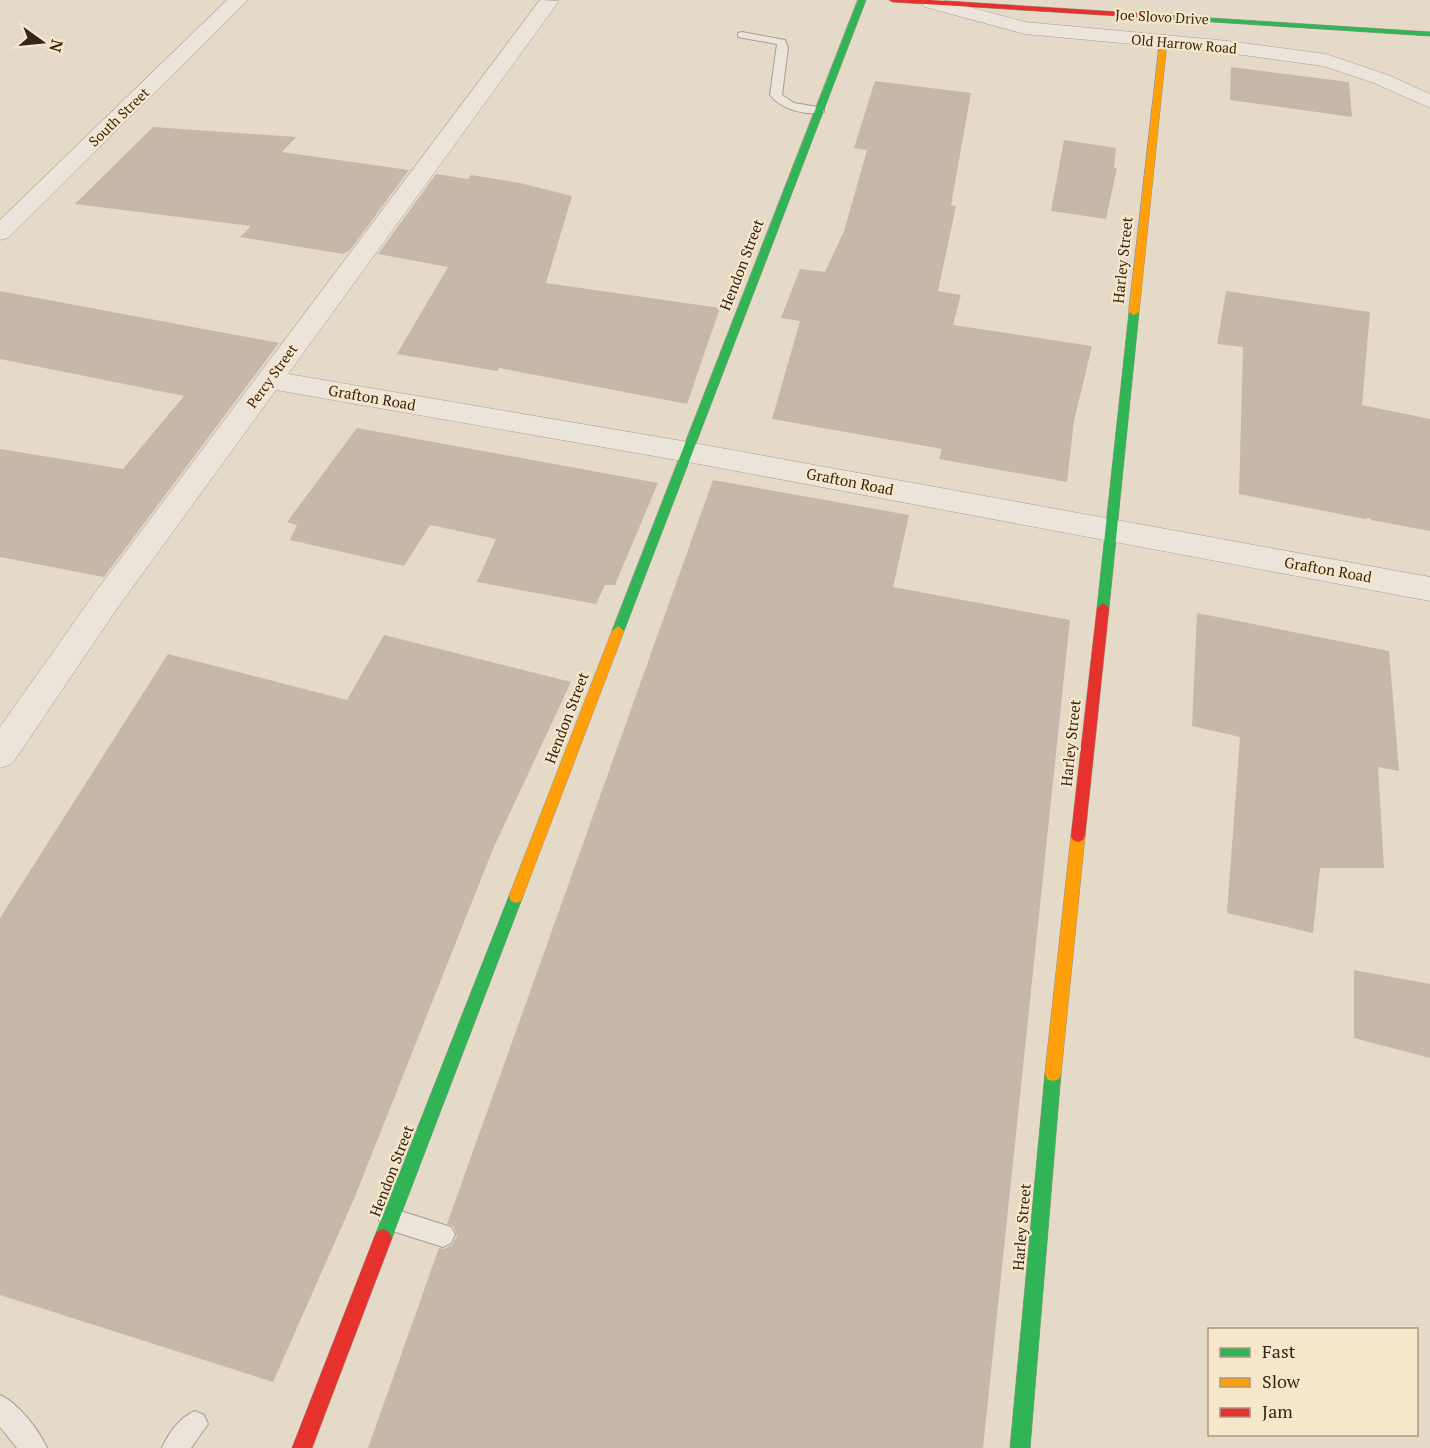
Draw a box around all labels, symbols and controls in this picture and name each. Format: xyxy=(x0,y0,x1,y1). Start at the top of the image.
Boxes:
street label: Joe Slovo Drive xyxy=(1115,5,1209,28)
north arrow xyxy=(12,12,72,72)
street label: Old Harrow Road xyxy=(1130,29,1238,58)
text: N xyxy=(44,37,69,55)
street label: South Street xyxy=(84,82,154,150)
street label: Harley Street xyxy=(1107,215,1137,304)
street label: Hendon Street xyxy=(714,216,768,313)
street label: Percy Street xyxy=(242,339,302,412)
street label: Grafton Road xyxy=(327,379,417,415)
street label: Grafton Road xyxy=(805,463,896,499)
street label: Grafton Road xyxy=(1283,551,1373,587)
street label: Hendon Street xyxy=(539,669,593,766)
street label: Harley Street xyxy=(1055,698,1085,787)
street label: Hendon Street xyxy=(364,1122,418,1219)
street label: Harley Street xyxy=(1007,1182,1035,1271)
legend xyxy=(1208,1328,1418,1436)
text: Fast xyxy=(1262,1339,1296,1363)
text: Slow xyxy=(1262,1369,1301,1393)
text: Jam xyxy=(1262,1399,1293,1423)

